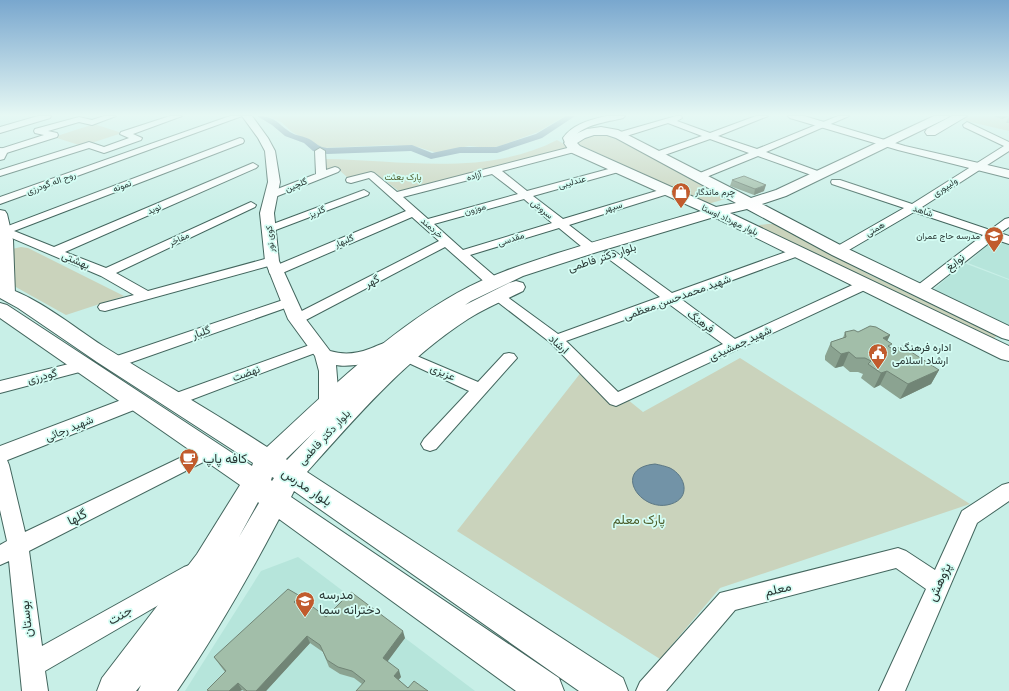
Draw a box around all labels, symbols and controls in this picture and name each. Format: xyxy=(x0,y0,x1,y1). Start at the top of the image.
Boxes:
street label: آزاده xyxy=(465,168,484,184)
street label: روح اله گودرزی xyxy=(25,169,77,197)
park label: پارک بعثت xyxy=(384,171,422,183)
street label: عندلیبی xyxy=(557,172,587,191)
street label: گلچین xyxy=(283,175,309,195)
street label: ولیپوری xyxy=(930,175,960,199)
street label: نمونه xyxy=(111,177,133,195)
shop icon: چرم ماندگار xyxy=(670,181,692,209)
place label: چرم ماندگار xyxy=(694,186,735,198)
street label: سروش xyxy=(528,196,556,222)
street label: سپهر xyxy=(601,199,624,216)
street label: موزون xyxy=(463,200,487,218)
street label: نوید xyxy=(145,201,163,217)
street label: بلوار مهرداد اوستا xyxy=(700,202,761,239)
street label: شاهد xyxy=(911,202,935,220)
street label: گلریز xyxy=(306,203,327,221)
street label: خردمند xyxy=(418,215,446,241)
street label: همتی xyxy=(863,219,887,239)
street label: کوی نور xyxy=(263,225,277,254)
school or university icon: مدرسه حاج عمران xyxy=(983,225,1005,253)
street label: مفاخر xyxy=(166,229,191,249)
street label: مقدسی xyxy=(496,229,526,249)
place label: مدرسه حاج عمران xyxy=(916,230,980,242)
street label: گلبهار xyxy=(332,232,356,251)
street label: بلوار دکتر فاطمی xyxy=(566,239,638,275)
street label: بهشتی xyxy=(60,248,92,272)
street label: نوابغ xyxy=(943,250,968,275)
street label: گهر xyxy=(361,271,382,291)
street label: شهید محمدحسن معظمی xyxy=(621,271,733,323)
street label: فرهنگ xyxy=(685,306,717,336)
street label: گلبار xyxy=(189,322,212,342)
street label: شهید جمشیدی xyxy=(706,322,774,364)
street label: ارشاد xyxy=(546,331,572,357)
place label: اداره فرهنگ و ارشاد اسلامی xyxy=(892,340,951,367)
public building icon: اداره فرهنگ و ارشاد اسلامی xyxy=(867,342,889,370)
street label: عزیزی xyxy=(428,361,458,384)
street label: نهضت xyxy=(230,362,262,384)
street label: گودرزی xyxy=(26,365,58,387)
street label: بلوار دکتر فاطمی xyxy=(295,406,353,468)
street label: شهید رجائی xyxy=(43,412,95,444)
cafe icon: کافه پاپ xyxy=(178,447,200,475)
place label: کافه پاپ xyxy=(203,450,247,468)
street label: بلوار مدرس xyxy=(278,464,336,510)
street label: گلها xyxy=(64,505,90,529)
park label: پارک معلم xyxy=(613,511,665,529)
street label: پژوهش xyxy=(923,560,956,604)
street label: معلم xyxy=(763,578,793,600)
place label: مدرسه دخترانه سما xyxy=(319,586,381,618)
school or university icon: مدرسه دخترانه سما xyxy=(294,590,316,618)
street label: بوستان xyxy=(16,600,36,638)
street label: جنت xyxy=(105,601,135,629)

